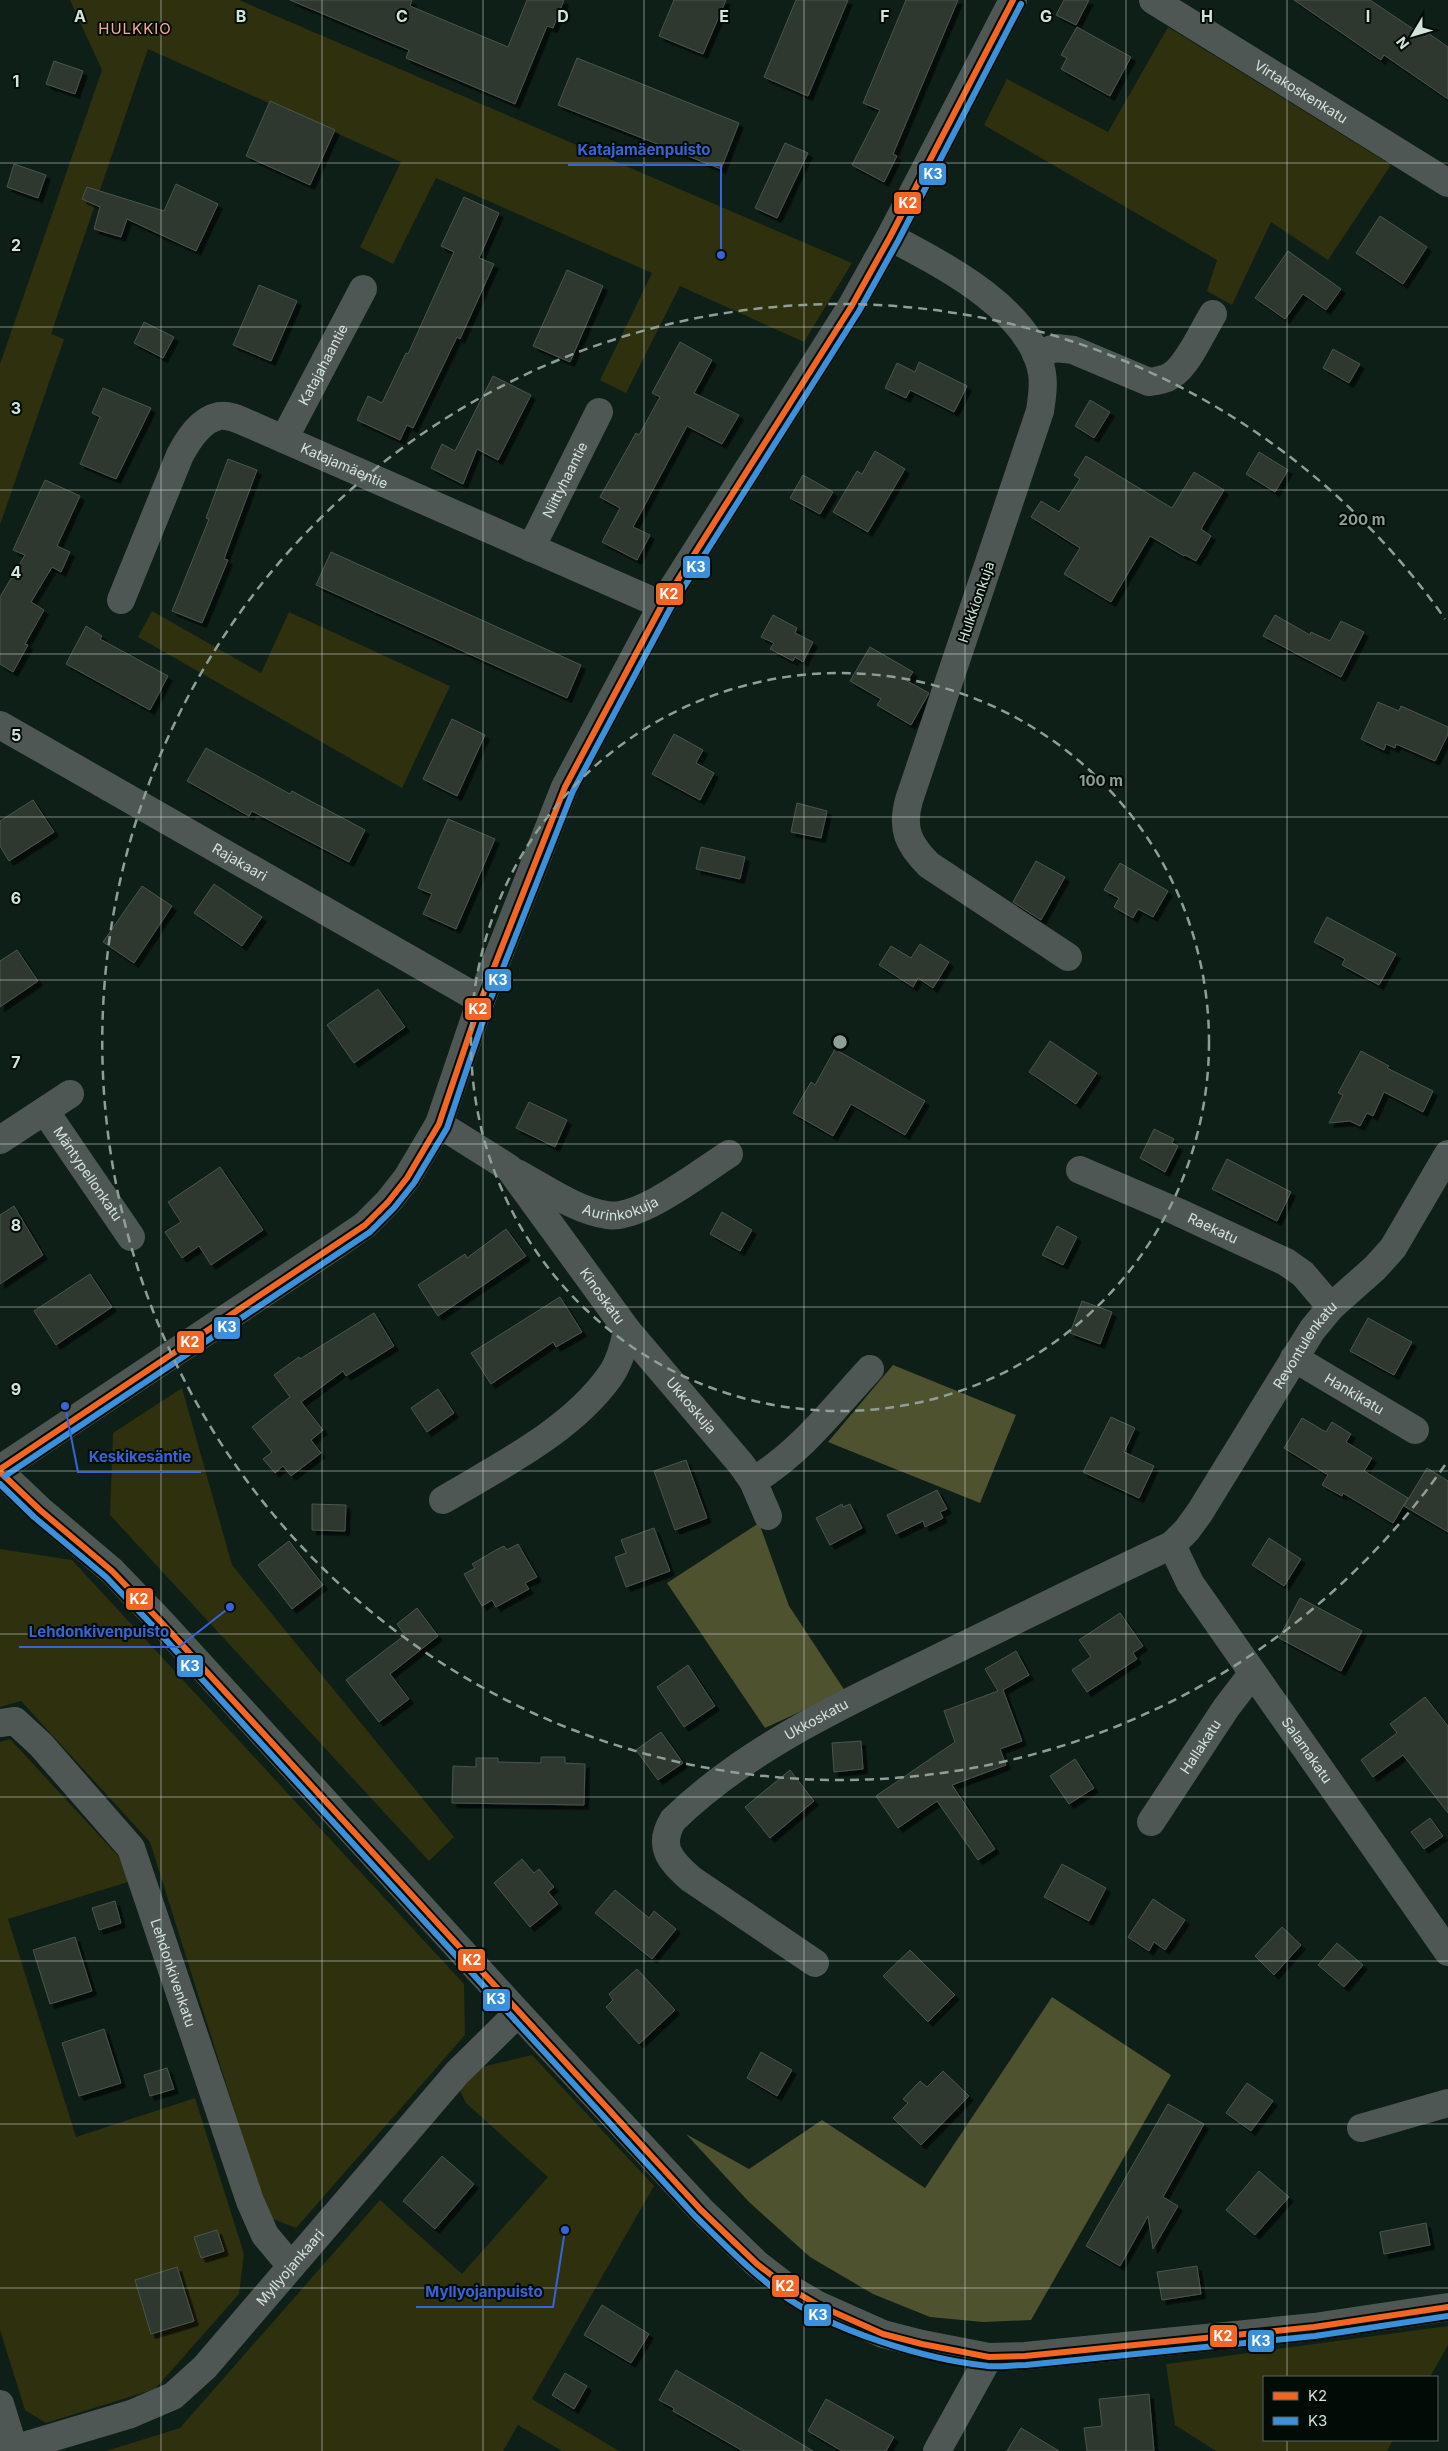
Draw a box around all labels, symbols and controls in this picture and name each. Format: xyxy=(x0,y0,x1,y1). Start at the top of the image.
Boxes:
text: A xyxy=(74,6,86,26)
text: B xyxy=(236,6,246,26)
text: C xyxy=(396,6,408,26)
text: D xyxy=(557,6,569,26)
text: E xyxy=(719,6,729,26)
text: F xyxy=(880,6,890,26)
text: G xyxy=(1040,6,1052,26)
text: H xyxy=(1201,6,1213,26)
text: I xyxy=(1366,6,1370,26)
north arrow xyxy=(1388,10,1438,60)
district label: HULKKIO xyxy=(98,19,172,38)
text: N xyxy=(1392,34,1412,53)
street label: Virtakoskenkatu xyxy=(1251,56,1351,127)
text: 1 xyxy=(13,71,19,91)
callout: Katajamäenpuisto xyxy=(568,135,721,165)
text: Katajamäenpuisto xyxy=(577,140,711,159)
line badge: K3 xyxy=(918,162,947,186)
text: K3 xyxy=(923,165,943,182)
line badge: K2 xyxy=(893,191,922,215)
text: K2 xyxy=(899,194,918,211)
text: 2 xyxy=(11,235,21,255)
street label: Katajahaantie xyxy=(294,321,351,408)
text: 3 xyxy=(11,398,21,418)
street label: Katajamäentie xyxy=(298,439,391,492)
street label: Niittyhaantie xyxy=(538,439,591,521)
text: 200 m xyxy=(1339,510,1385,529)
line badge: K3 xyxy=(682,555,711,579)
text: K3 xyxy=(686,558,706,575)
street label: Hulkkionkuja xyxy=(954,559,997,645)
text: 4 xyxy=(11,562,22,582)
line badge: K2 xyxy=(655,582,684,606)
text: K2 xyxy=(660,585,679,602)
text: 5 xyxy=(11,725,21,745)
text: 100 m xyxy=(1079,771,1123,790)
street label: Rajakaari xyxy=(209,839,270,884)
text: 6 xyxy=(11,888,21,908)
line badge: K3 xyxy=(484,968,512,992)
text: K3 xyxy=(488,971,508,988)
line badge: K2 xyxy=(464,997,492,1021)
text: K2 xyxy=(469,1000,488,1017)
centre of rings xyxy=(831,1033,849,1051)
text: 7 xyxy=(11,1052,21,1072)
street label: Mäntypellonkatu xyxy=(50,1123,126,1224)
street label: Aurinkokuja xyxy=(580,1192,661,1224)
street label: Raekatu xyxy=(1185,1209,1241,1247)
text: 8 xyxy=(11,1215,21,1235)
street label: Kinoskatu xyxy=(576,1264,629,1327)
street label: Revontulenkatu xyxy=(1269,1297,1340,1391)
line badge: K3 xyxy=(213,1316,241,1340)
text: K3 xyxy=(217,1318,237,1335)
line badge: K2 xyxy=(176,1330,205,1354)
text: K2 xyxy=(181,1333,200,1350)
street label: Hankikatu xyxy=(1322,1369,1387,1418)
street label: Ukkoskuja xyxy=(663,1373,720,1437)
text: 9 xyxy=(11,1379,21,1399)
callout: Keskikesäntie xyxy=(78,1442,201,1472)
text: Keskikesäntie xyxy=(89,1447,191,1466)
line badge: K2 xyxy=(125,1587,154,1611)
text: K2 xyxy=(130,1590,149,1607)
callout: Lehdonkivenpuisto xyxy=(19,1617,179,1647)
text: Lehdonkivenpuisto xyxy=(29,1622,169,1641)
line badge: K3 xyxy=(176,1654,204,1678)
text: K3 xyxy=(180,1657,200,1674)
street label: Ukkoskatu xyxy=(781,1695,851,1743)
street label: Salamakatu xyxy=(1278,1714,1336,1786)
street label: Hallakatu xyxy=(1176,1716,1224,1777)
street label: Lehdonkivenkatu xyxy=(147,1916,200,2029)
line badge: K2 xyxy=(457,1948,486,1972)
text: K2 xyxy=(463,1951,482,1968)
line badge: K3 xyxy=(482,1988,511,2012)
text: K3 xyxy=(486,1990,506,2007)
street label: Myllyojankaari xyxy=(252,2226,327,2309)
line badge: K2 xyxy=(771,2274,800,2298)
callout: Myllyojanpuisto xyxy=(416,2277,553,2307)
text: K2 xyxy=(776,2277,795,2294)
text: Myllyojanpuisto xyxy=(425,2282,543,2301)
line badge: K3 xyxy=(803,2303,832,2327)
text: K3 xyxy=(808,2306,828,2323)
line badge: K2 xyxy=(1209,2324,1238,2348)
text: K2 xyxy=(1214,2327,1233,2344)
line badge: K3 xyxy=(1247,2329,1275,2353)
text: K3 xyxy=(1251,2332,1271,2349)
legend xyxy=(1263,2376,1438,2441)
text: K2 xyxy=(1308,2386,1327,2405)
text: K3 xyxy=(1308,2411,1327,2430)

